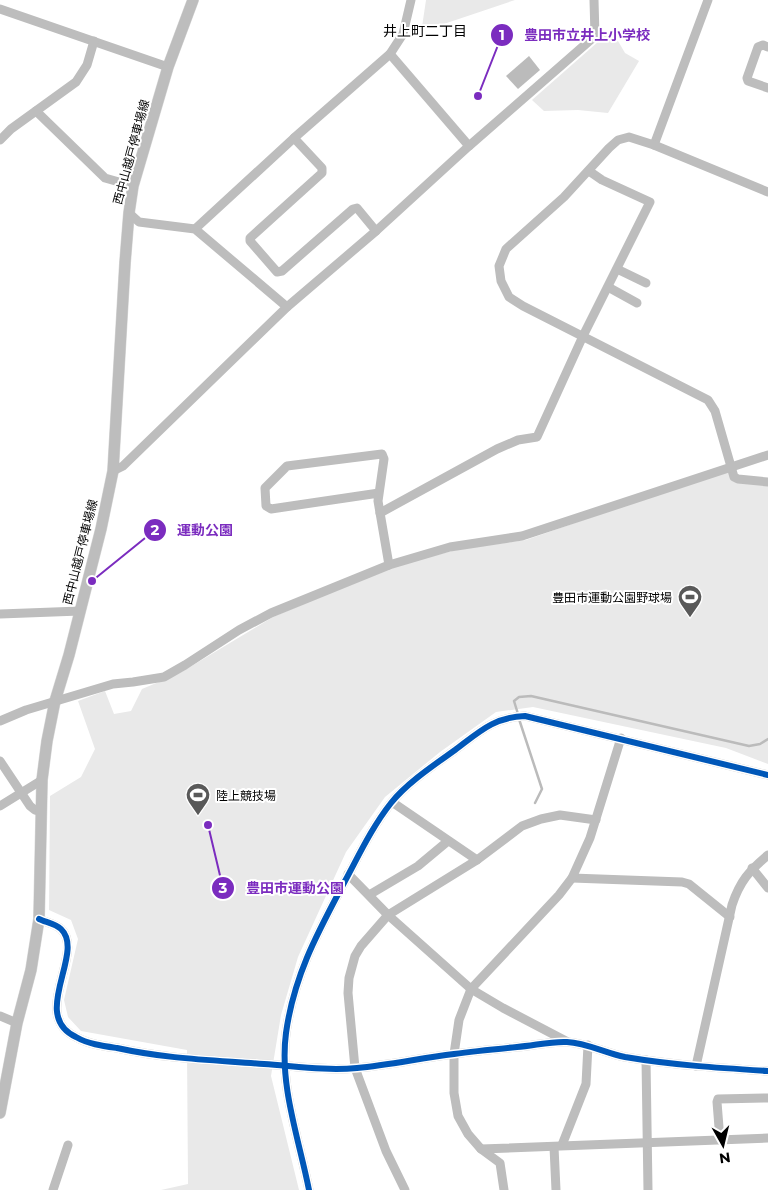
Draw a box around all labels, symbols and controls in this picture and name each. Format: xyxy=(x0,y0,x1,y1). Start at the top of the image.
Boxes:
callout: 豊田市立井上小学校 xyxy=(489,20,660,49)
district label: 井上町二丁目 xyxy=(383,22,467,40)
text: 1 xyxy=(499,25,505,44)
text: 豊田市立井上小学校 xyxy=(524,26,650,44)
street label: 西中山越戸停車場線 xyxy=(110,98,152,206)
street label: 西中山越戸停車場線 xyxy=(60,498,100,606)
callout: 運動公園 xyxy=(142,515,243,544)
text: 2 xyxy=(151,520,160,539)
text: 運動公園 xyxy=(177,521,233,539)
sports icon: 豊田市運動公園野球場 xyxy=(677,584,703,618)
place label: 豊田市運動公園野球場 xyxy=(552,590,672,605)
sports icon: 陸上競技場 xyxy=(185,782,211,816)
place label: 陸上競技場 xyxy=(216,788,276,803)
callout: 豊田市運動公園 xyxy=(211,873,354,902)
text: 3 xyxy=(218,878,228,897)
text: 豊田市運動公園 xyxy=(246,879,344,897)
north arrow xyxy=(698,1120,748,1170)
text: N xyxy=(718,1148,732,1168)

